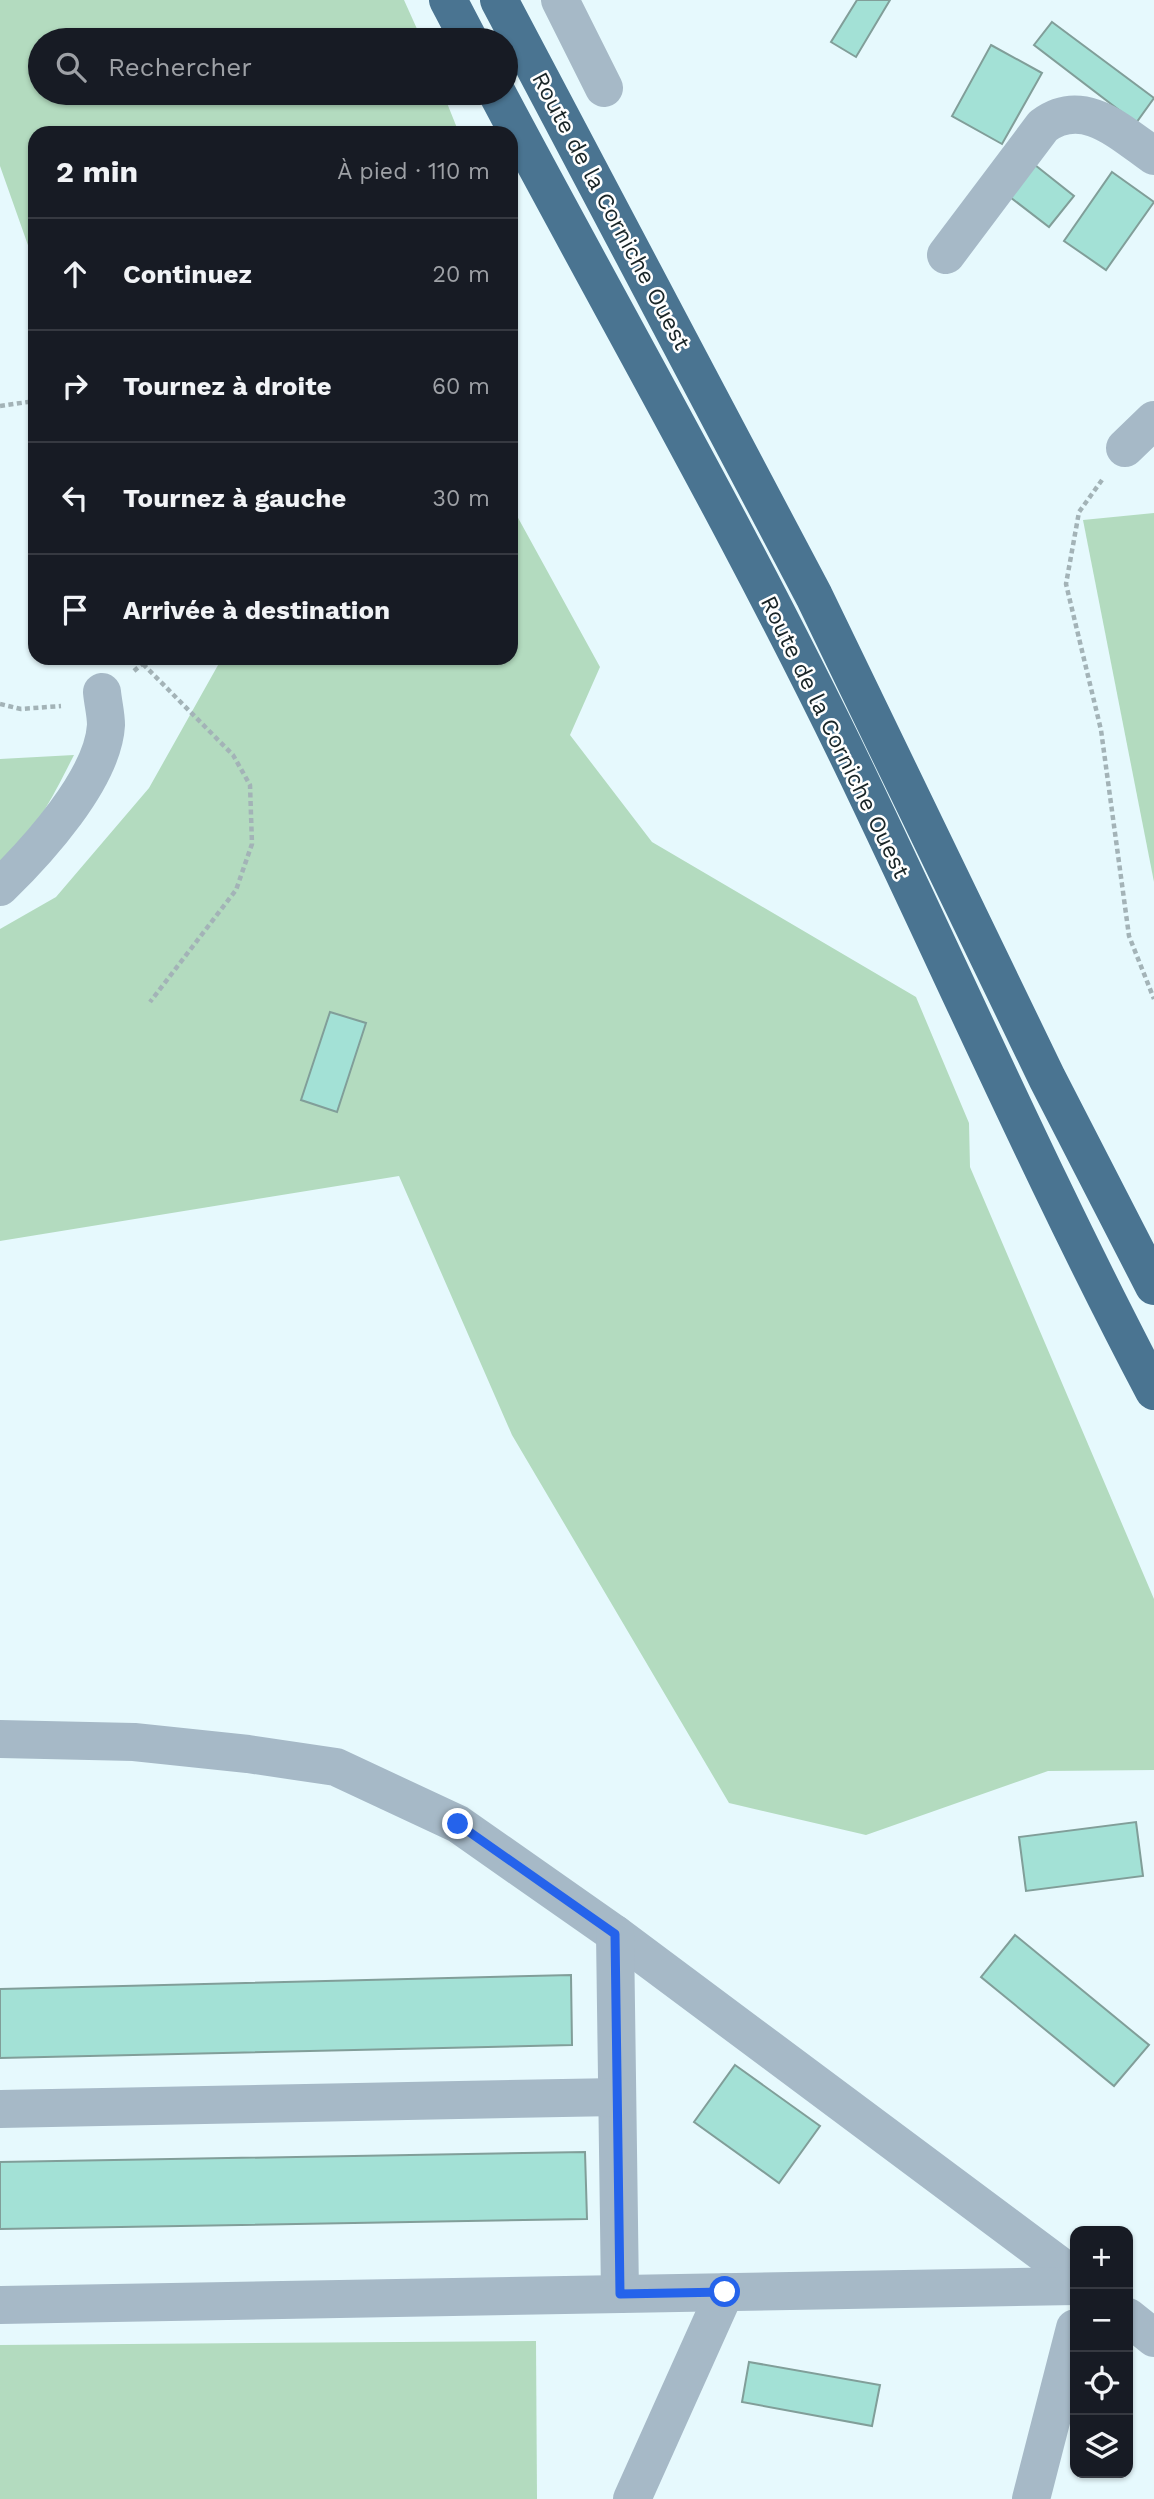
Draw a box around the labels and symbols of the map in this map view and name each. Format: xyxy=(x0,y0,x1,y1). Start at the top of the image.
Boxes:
street label: Route de la Corniche Ouest xyxy=(526,68,696,355)
street label: Route de la Corniche Ouest xyxy=(755,592,915,883)
route end xyxy=(442,1808,473,1839)
route start xyxy=(709,2276,740,2307)

